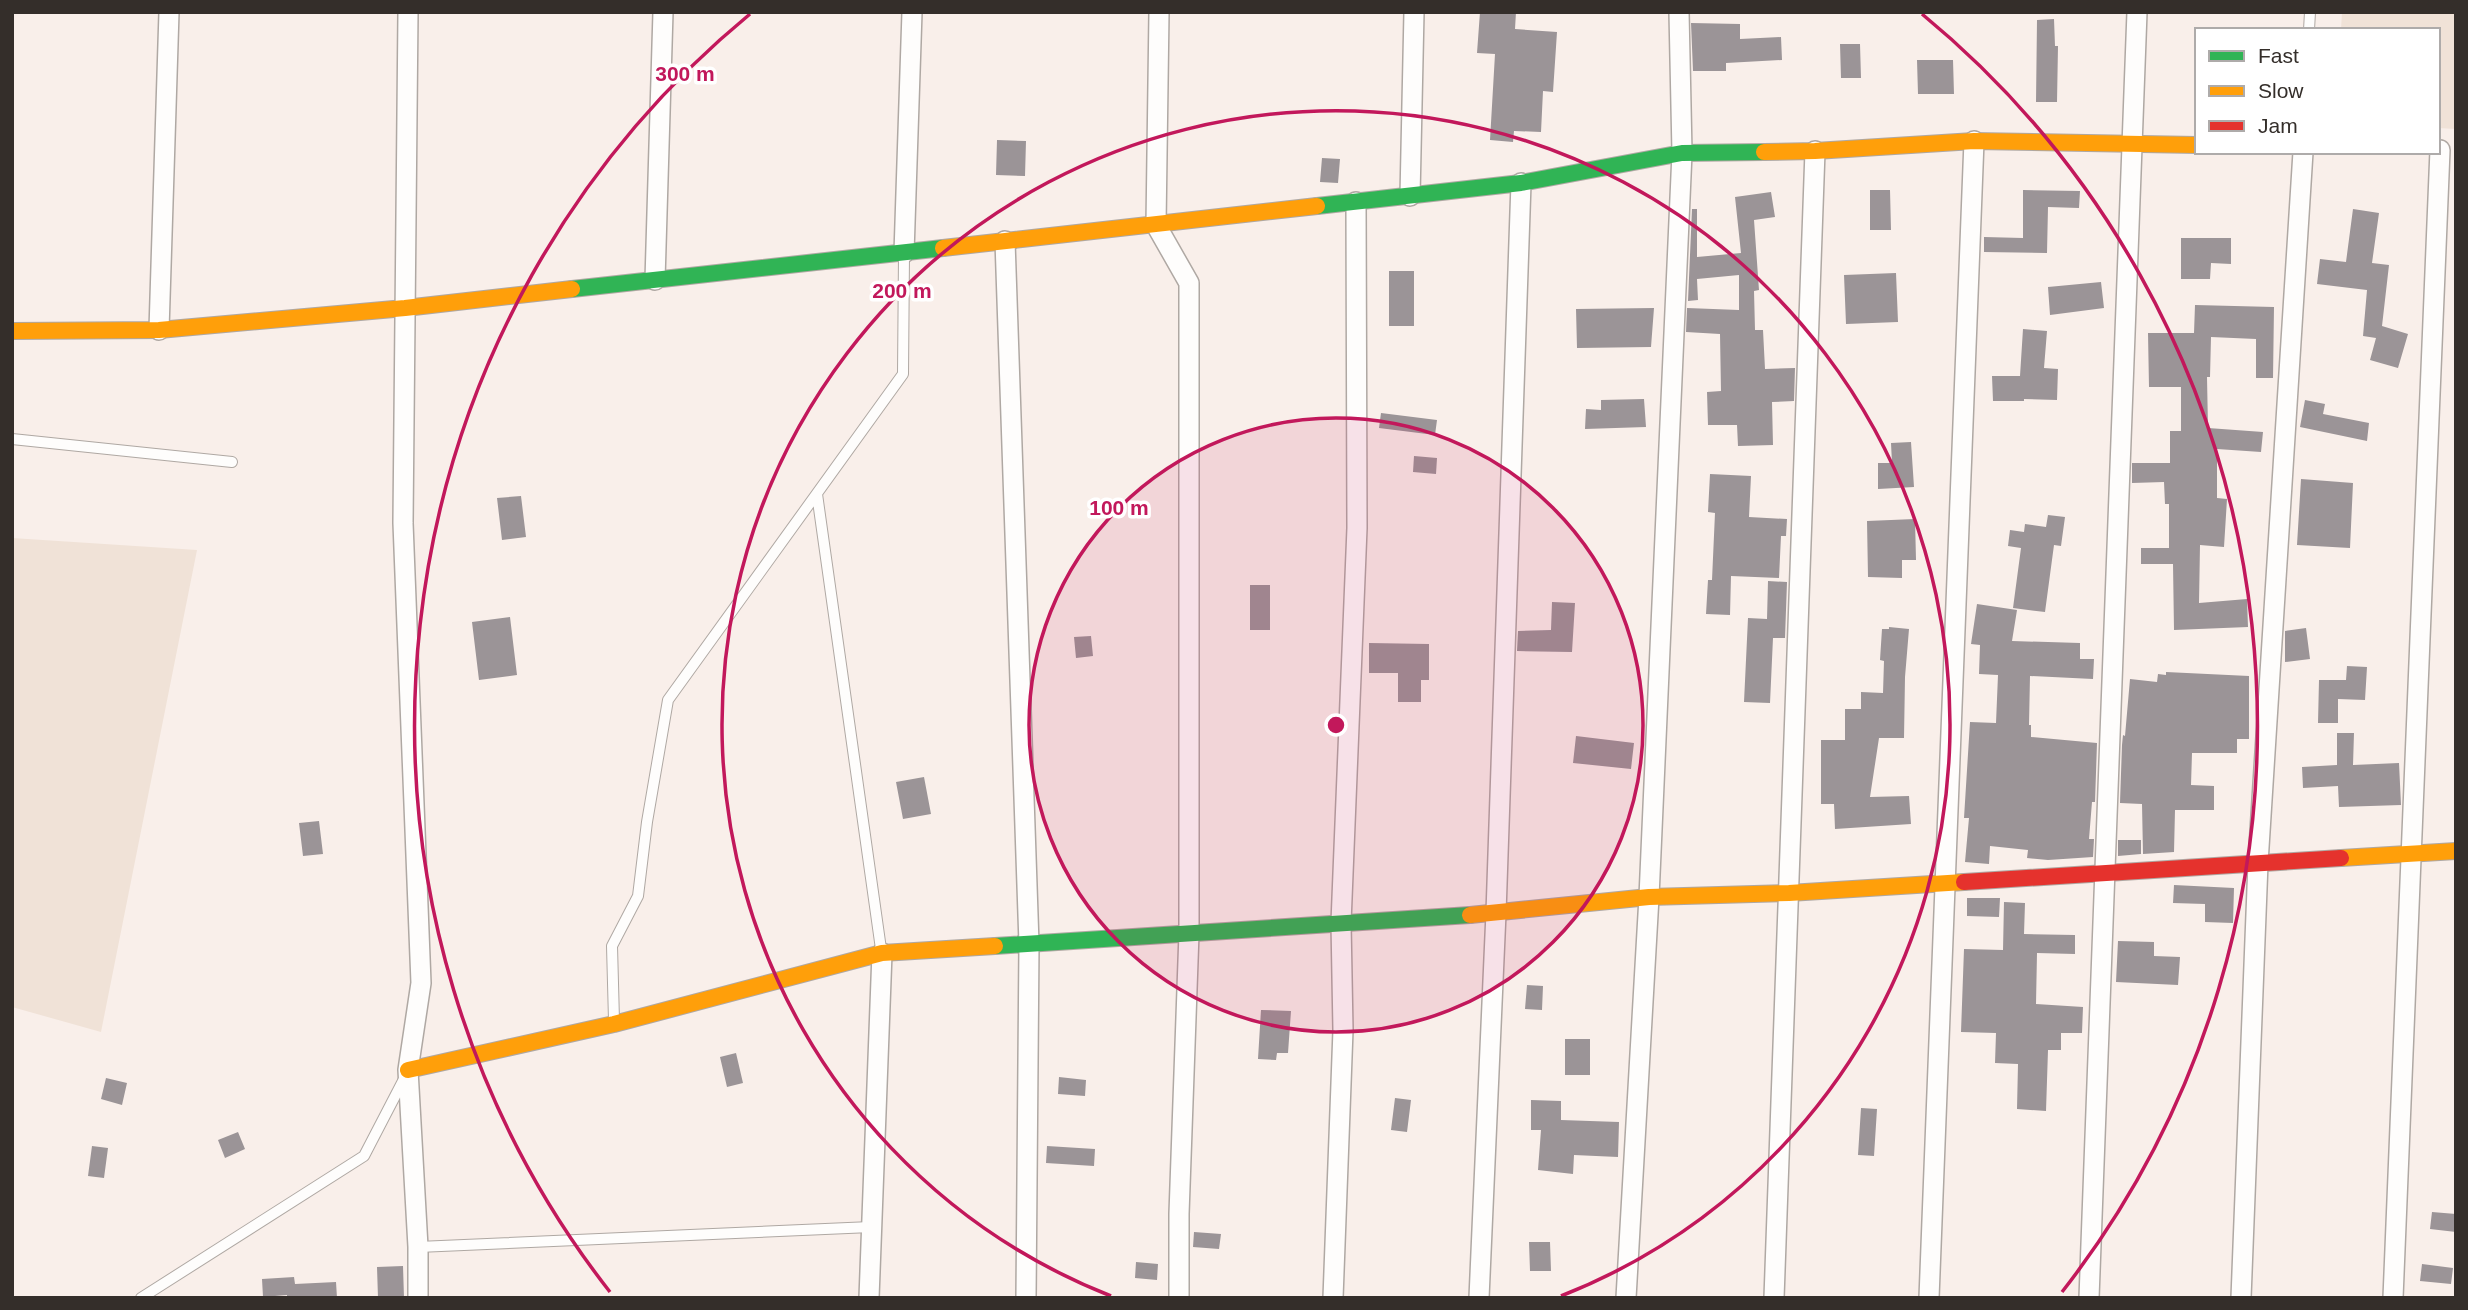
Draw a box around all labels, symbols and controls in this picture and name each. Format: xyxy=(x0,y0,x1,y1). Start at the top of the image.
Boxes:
legend xyxy=(2195,28,2440,154)
text: Fast xyxy=(2258,44,2299,67)
text: 300 m xyxy=(655,62,715,85)
text: Slow xyxy=(2258,79,2304,102)
text: Jam xyxy=(2258,114,2298,137)
text: 200 m xyxy=(872,279,932,302)
text: 100 m xyxy=(1089,496,1149,519)
centre of rings xyxy=(1324,713,1348,737)

